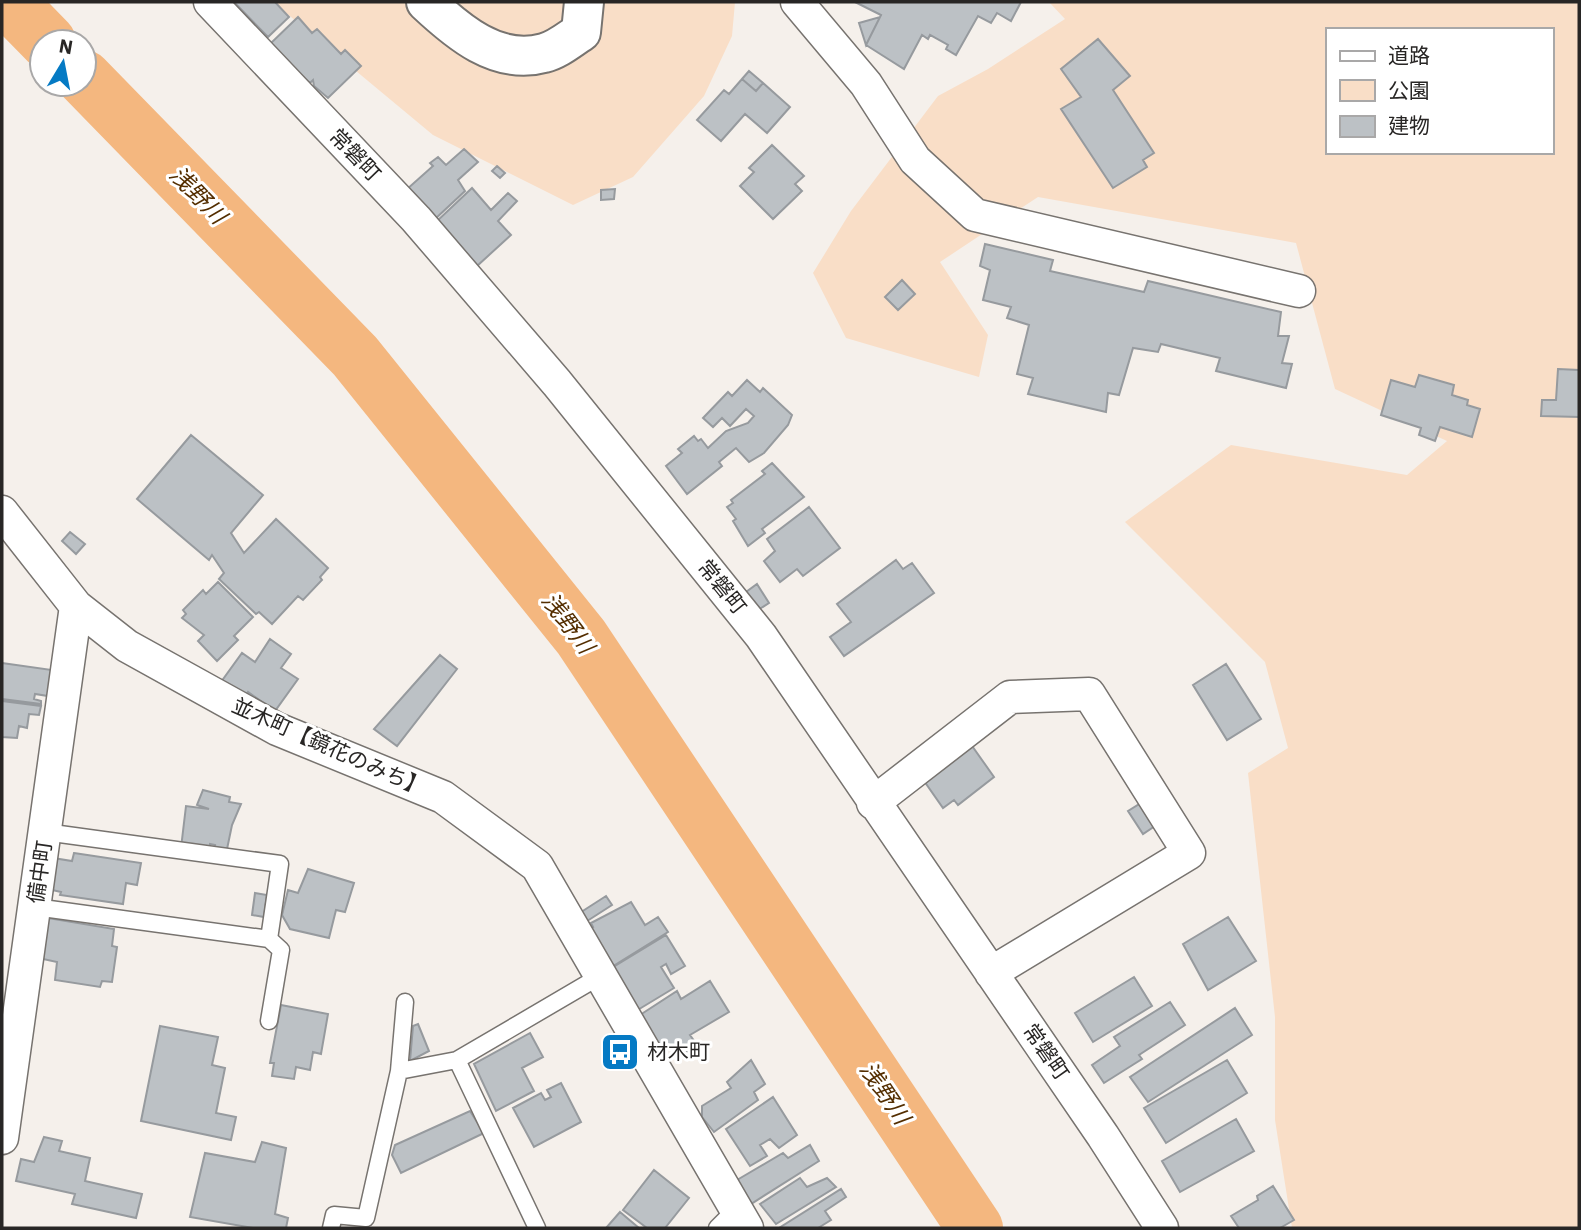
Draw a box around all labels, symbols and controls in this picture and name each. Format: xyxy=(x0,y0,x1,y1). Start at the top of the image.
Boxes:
north arrow xyxy=(28,28,98,98)
legend xyxy=(1326,28,1553,154)
text: N xyxy=(57,33,75,59)
text: 道路 xyxy=(1388,41,1430,69)
text: 公園 xyxy=(1388,76,1430,104)
text: 建物 xyxy=(1388,111,1430,139)
street label: 常磐町 xyxy=(324,122,388,187)
water label: 浅野川 xyxy=(164,159,236,232)
street label: 常磐町 xyxy=(692,553,753,620)
water label: 浅野川 xyxy=(536,586,603,661)
street label: 並木町【鏡花のみち】 xyxy=(228,691,431,802)
street label: 備中町 xyxy=(21,839,57,905)
street label: 常磐町 xyxy=(1017,1018,1076,1085)
bus stop icon: 材木町 xyxy=(599,1031,641,1073)
place label: 材木町 xyxy=(647,1037,710,1065)
water label: 浅野川 xyxy=(854,1055,919,1132)

